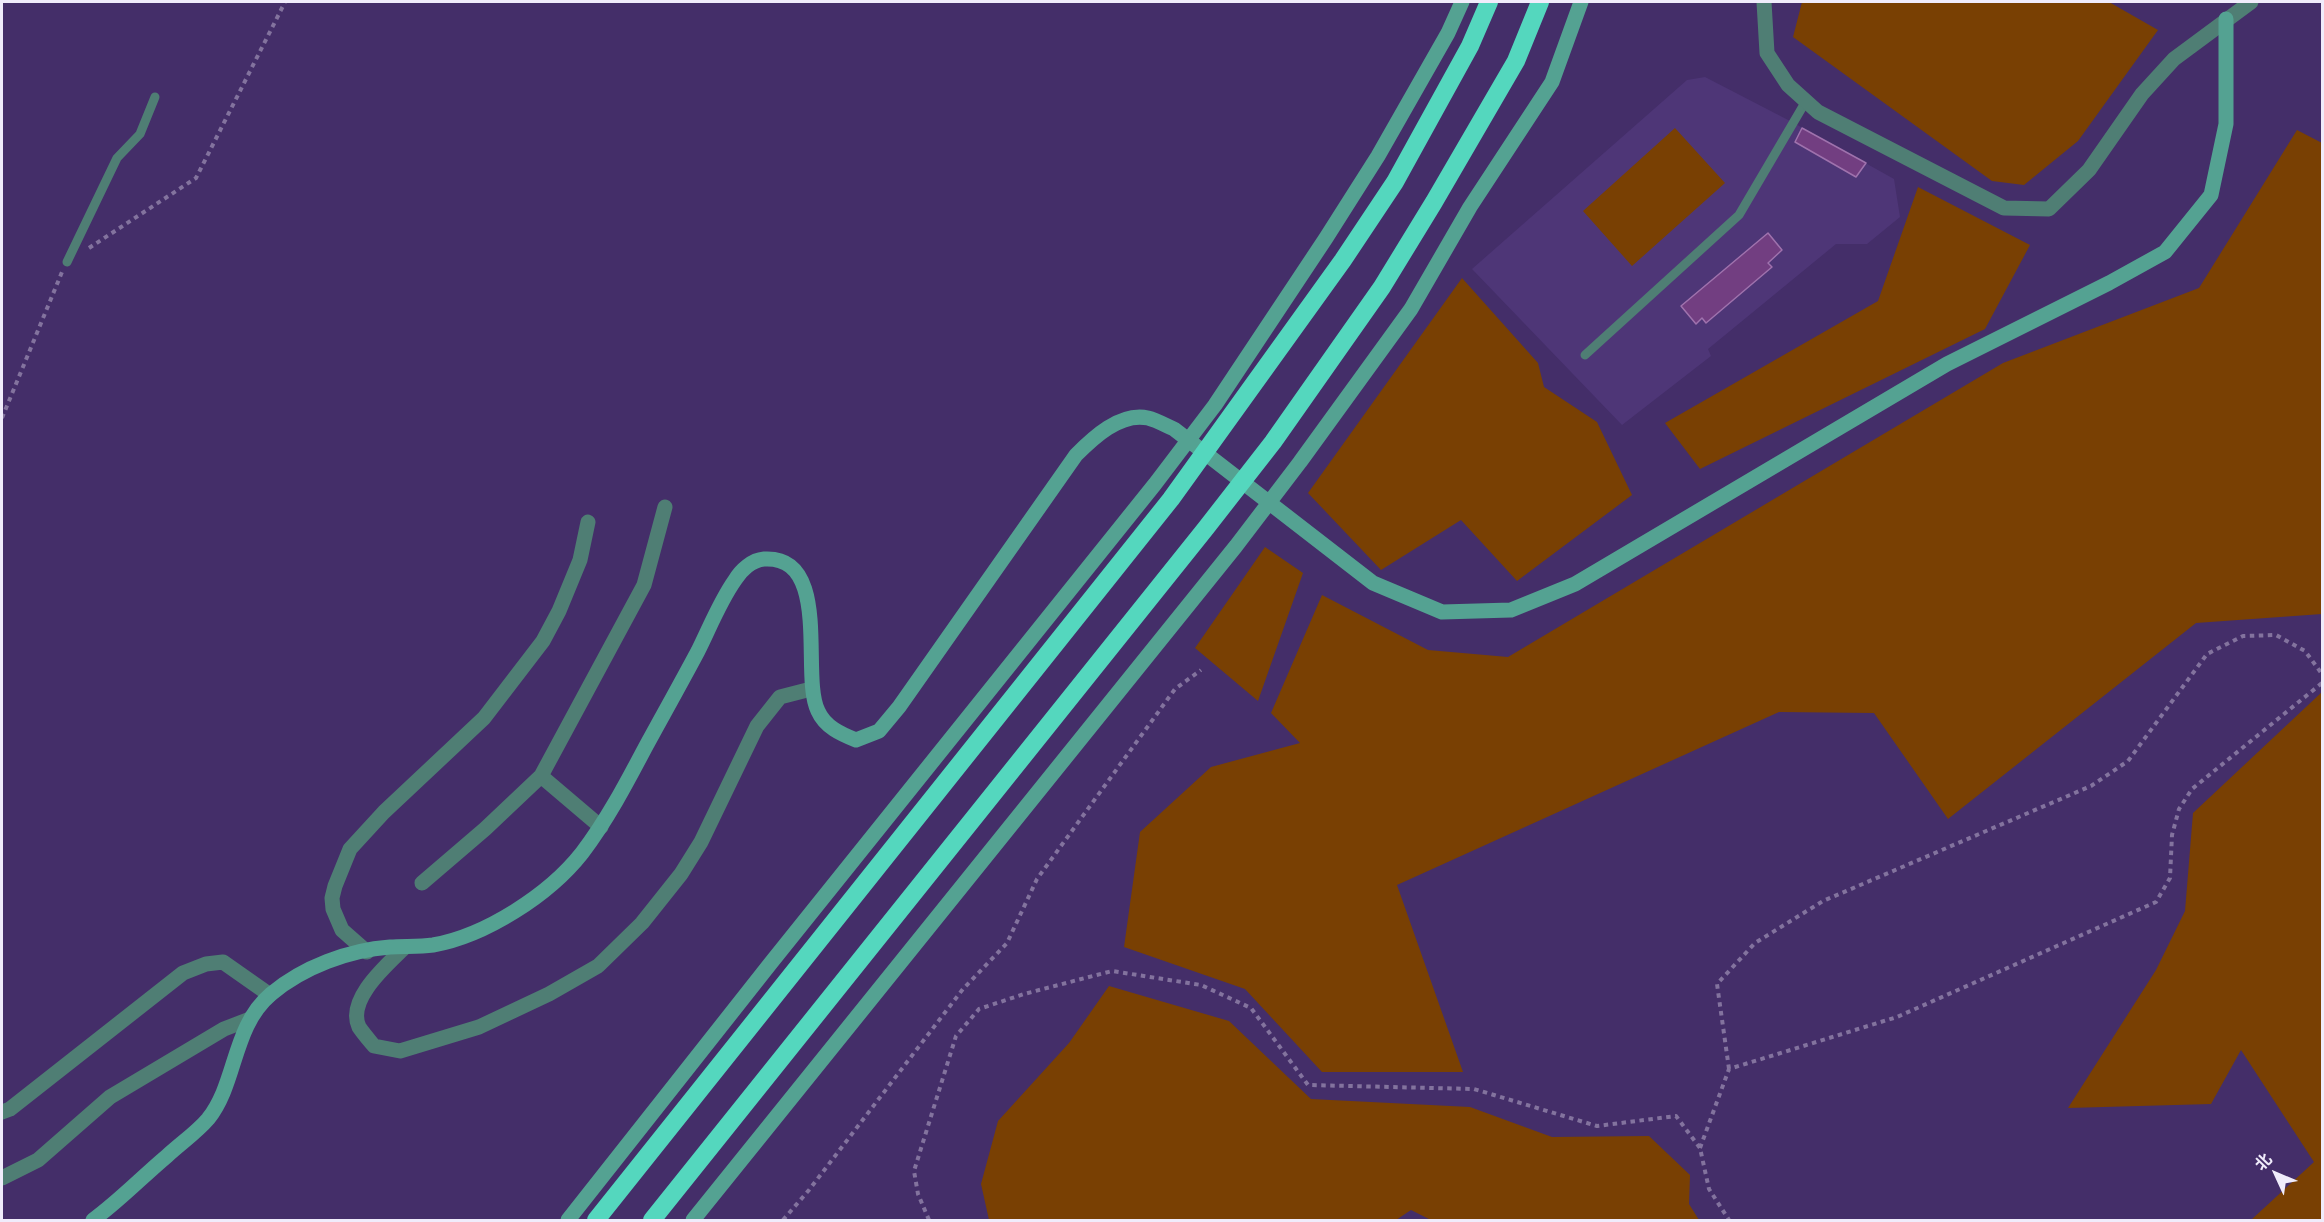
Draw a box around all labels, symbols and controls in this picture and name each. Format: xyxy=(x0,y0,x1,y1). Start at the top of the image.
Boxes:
north arrow xyxy=(2246,1144,2306,1204)
text: 北 xyxy=(2250,1149,2276,1174)

